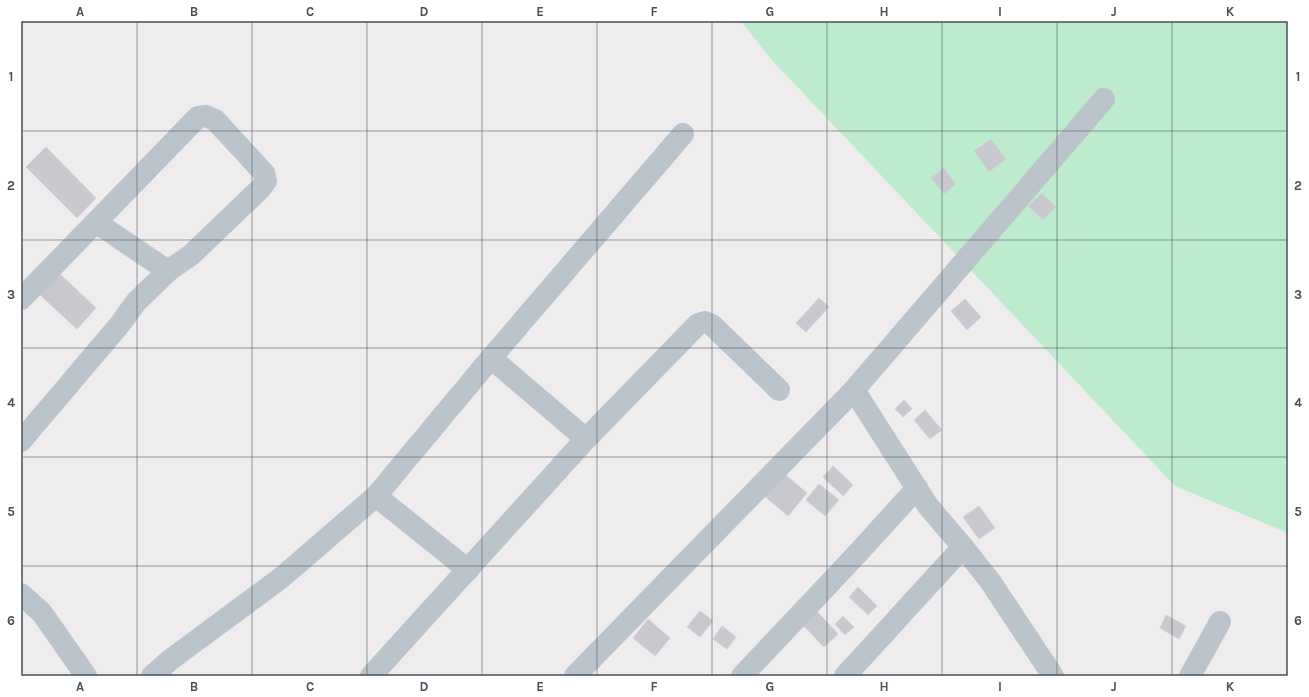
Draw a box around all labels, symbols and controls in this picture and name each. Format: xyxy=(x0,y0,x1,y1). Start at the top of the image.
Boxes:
text: A xyxy=(76,4,84,19)
text: B xyxy=(190,4,198,19)
text: C xyxy=(306,4,314,19)
text: D xyxy=(420,4,429,19)
text: E xyxy=(536,4,544,19)
text: F xyxy=(650,4,658,19)
text: G xyxy=(766,4,774,19)
text: H xyxy=(879,4,889,19)
text: I xyxy=(998,4,1002,19)
text: J xyxy=(1111,4,1117,19)
text: K xyxy=(1226,4,1235,19)
text: 1 xyxy=(9,69,13,84)
text: 1 xyxy=(1296,69,1300,84)
text: 2 xyxy=(7,178,15,193)
text: 2 xyxy=(1294,178,1302,193)
text: 3 xyxy=(7,287,15,302)
text: 3 xyxy=(1294,287,1302,302)
text: 4 xyxy=(7,395,15,410)
text: 4 xyxy=(1294,395,1302,410)
text: 5 xyxy=(7,504,15,519)
text: 5 xyxy=(1294,504,1302,519)
text: 6 xyxy=(7,613,15,628)
text: 6 xyxy=(1294,613,1302,628)
text: A xyxy=(76,679,84,694)
text: B xyxy=(190,679,198,694)
text: C xyxy=(306,679,314,694)
text: D xyxy=(420,679,429,694)
text: E xyxy=(536,679,544,694)
text: F xyxy=(650,679,658,694)
text: G xyxy=(766,679,774,694)
text: H xyxy=(879,679,889,694)
text: I xyxy=(998,679,1002,694)
text: J xyxy=(1111,679,1117,694)
text: K xyxy=(1226,679,1235,694)

